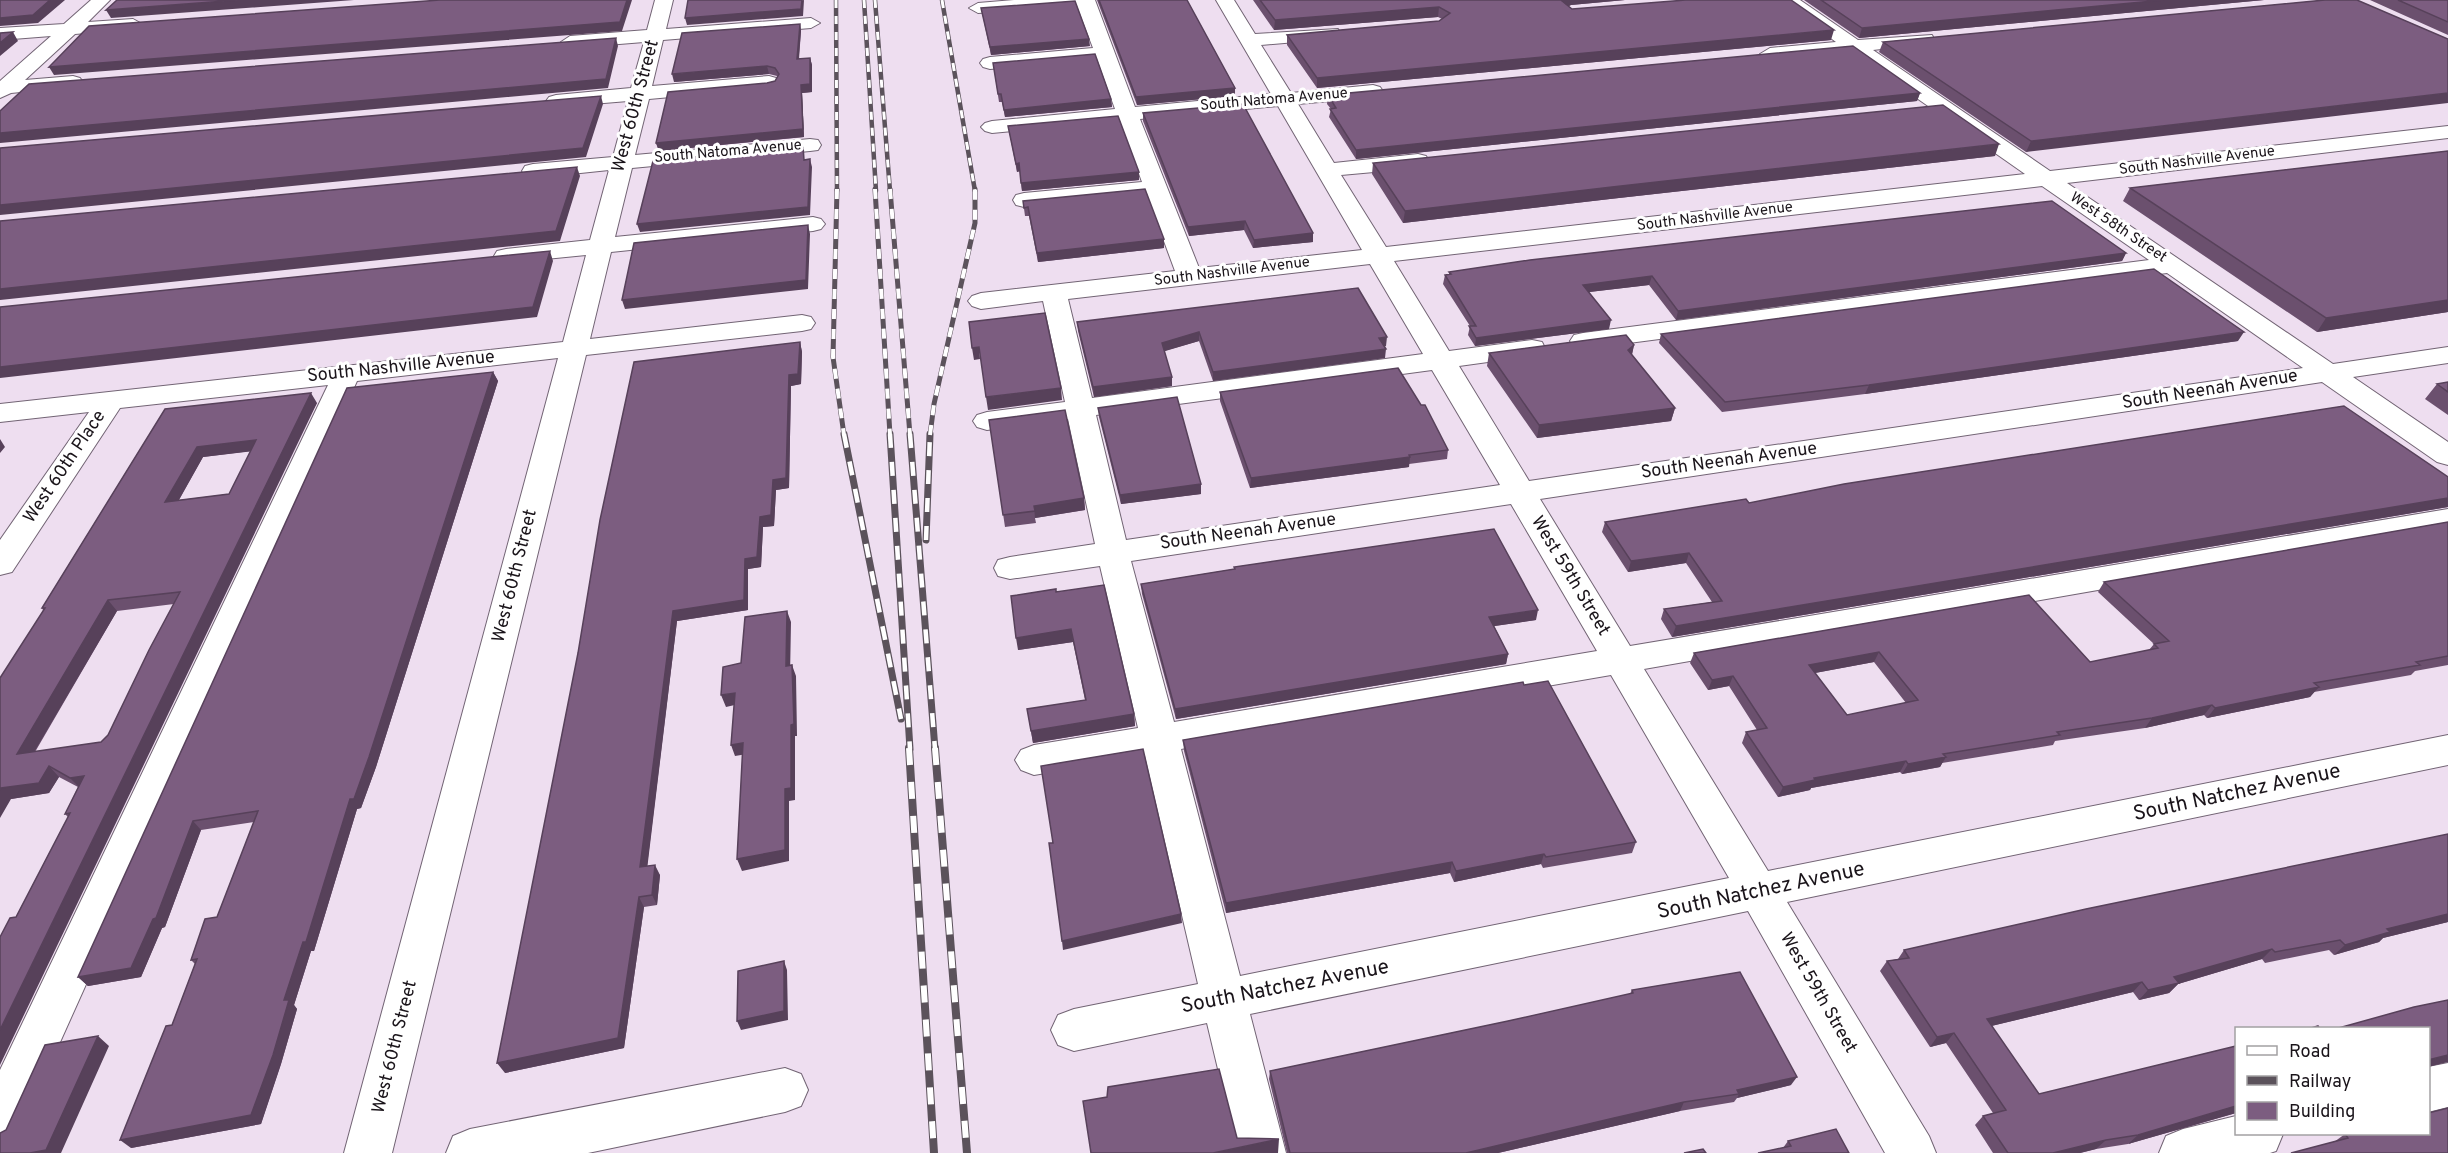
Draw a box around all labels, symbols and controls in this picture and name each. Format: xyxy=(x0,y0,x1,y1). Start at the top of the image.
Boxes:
street label: West 60th Street xyxy=(607,37,665,175)
street label: South Natoma Avenue xyxy=(1199,84,1349,116)
street label: South Natoma Avenue xyxy=(653,136,803,168)
street label: South Nashville Avenue xyxy=(2118,142,2276,180)
street label: West 58th Street xyxy=(2066,188,2170,268)
street label: South Nashville Avenue xyxy=(1636,198,1794,236)
street label: South Nashville Avenue xyxy=(1153,253,1311,291)
street label: South Nashville Avenue xyxy=(306,346,496,388)
street label: South Neenah Avenue xyxy=(2120,365,2300,415)
street label: West 60th Place xyxy=(19,406,111,528)
street label: South Neenah Avenue xyxy=(1639,437,1819,485)
street label: West 60th Street xyxy=(487,507,543,645)
street label: South Neenah Avenue xyxy=(1158,508,1338,556)
street label: West 59th Street xyxy=(1525,512,1615,640)
street label: South Natchez Avenue xyxy=(2131,758,2343,828)
street label: South Natchez Avenue xyxy=(1655,856,1867,926)
street label: West 59th Street xyxy=(1774,929,1862,1057)
street label: South Natchez Avenue xyxy=(1179,954,1391,1020)
street label: West 60th Street xyxy=(367,978,423,1116)
legend xyxy=(2235,1027,2430,1135)
text: Road xyxy=(2289,1041,2331,1064)
text: Railway xyxy=(2289,1071,2351,1094)
text: Building xyxy=(2289,1101,2355,1124)

